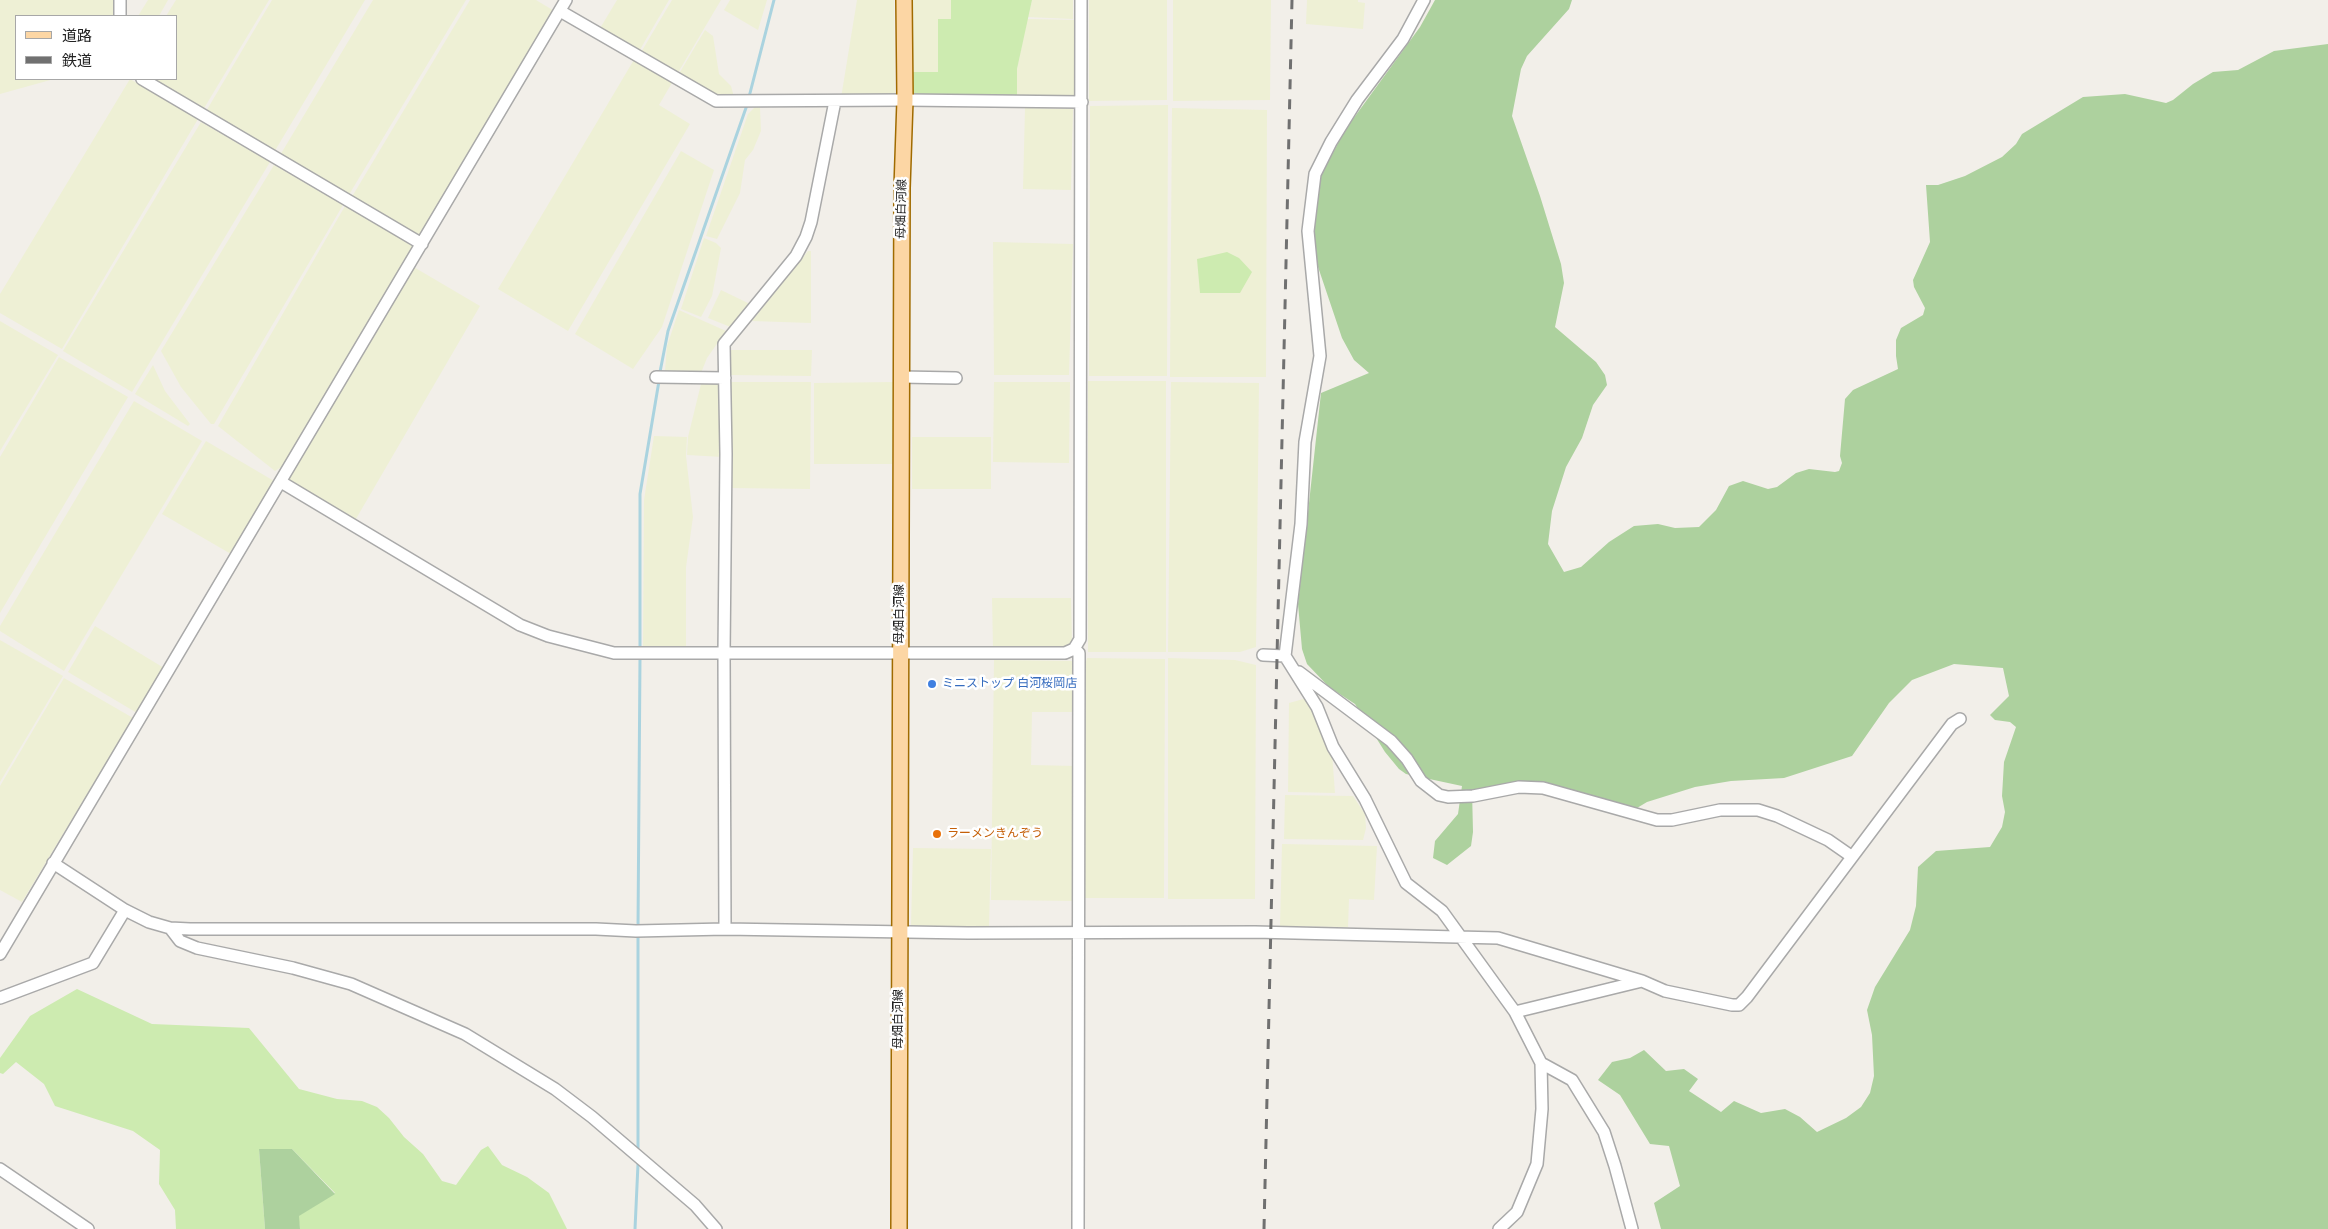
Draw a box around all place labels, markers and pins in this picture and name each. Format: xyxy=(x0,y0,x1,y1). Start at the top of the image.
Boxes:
place label: ミニストップ 白河桜岡店 xyxy=(942,677,1077,691)
marker: ミニストップ 白河桜岡店 xyxy=(926,678,938,690)
place label: ラーメンきんぞう xyxy=(947,827,1043,841)
marker: ラーメンきんぞう xyxy=(931,828,943,840)

